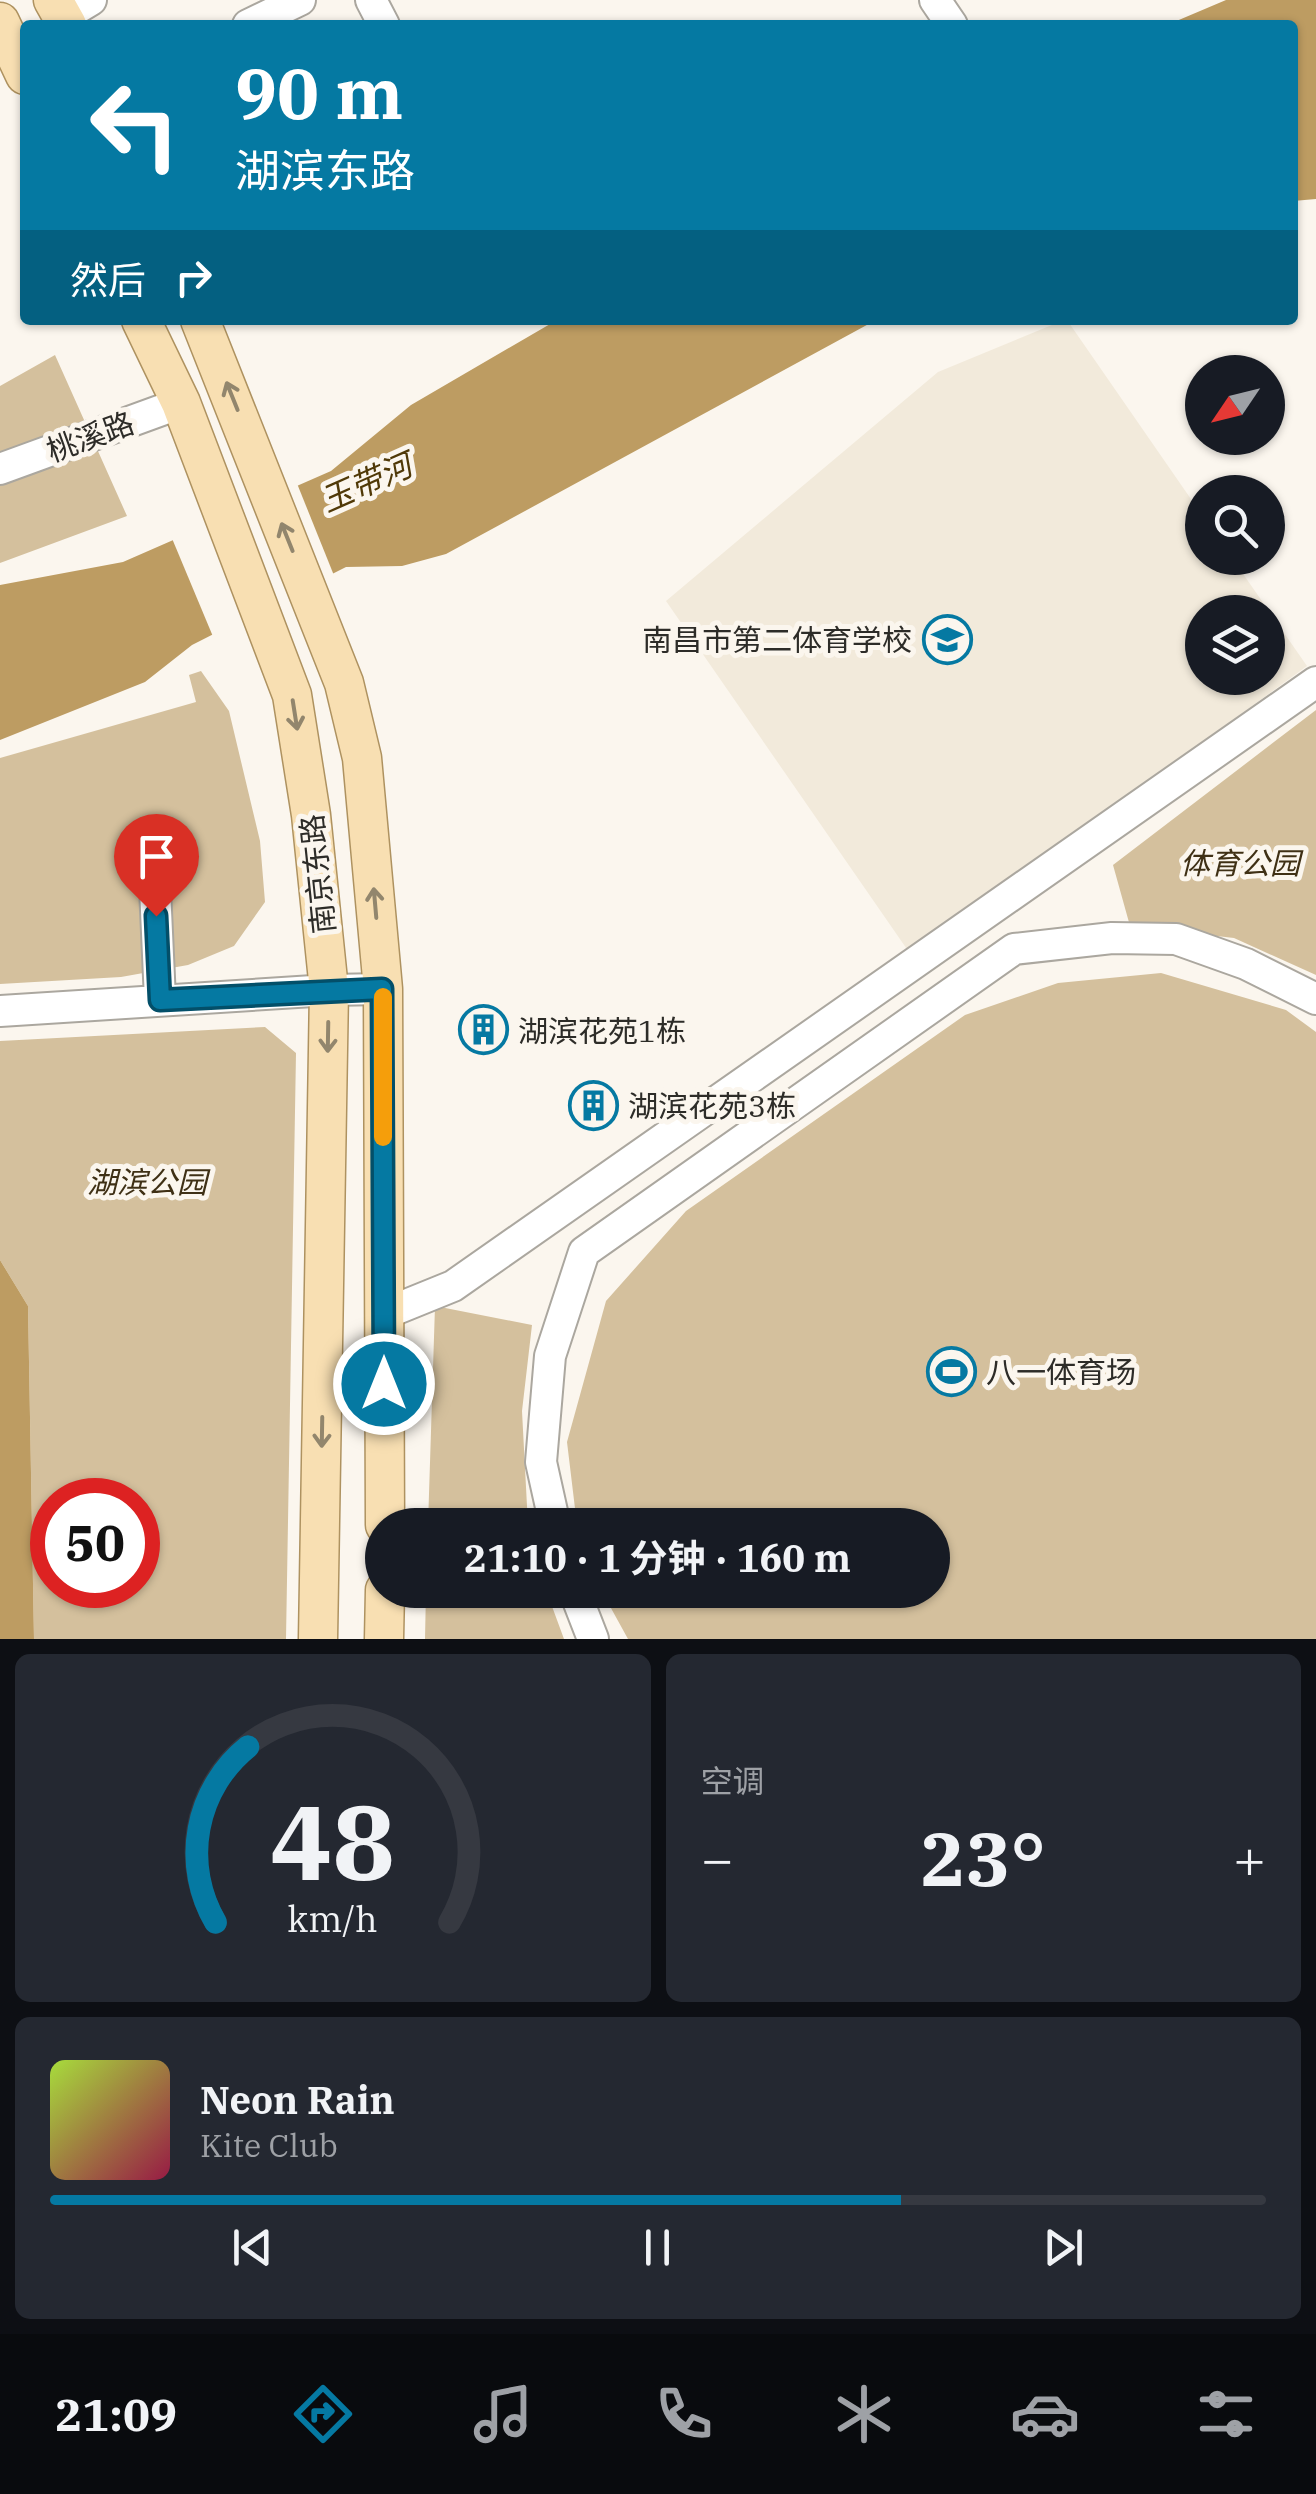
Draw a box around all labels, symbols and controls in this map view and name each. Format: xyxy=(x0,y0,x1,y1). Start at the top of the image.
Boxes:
text: 90 m xyxy=(235,47,403,138)
icon: left xyxy=(70,60,200,190)
text: 湖滨东路 xyxy=(235,141,415,199)
icon: right xyxy=(166,250,221,305)
text: 然后 xyxy=(70,255,146,304)
north arrow xyxy=(1185,355,1285,455)
map controls xyxy=(1185,355,1285,695)
one-way arrow xyxy=(221,381,239,411)
street label: 桃溪路 xyxy=(41,402,139,470)
water label: 玉带河 xyxy=(314,441,424,521)
button: search xyxy=(1185,475,1285,575)
one-way arrow xyxy=(277,522,295,552)
button: layers xyxy=(1185,595,1285,695)
school or university icon: 南昌市第二体育学校 xyxy=(921,613,973,665)
place label: 南昌市第二体育学校 xyxy=(642,620,912,659)
one-way arrow xyxy=(286,698,305,730)
street label: 南京东路 xyxy=(291,812,343,936)
pin xyxy=(114,814,199,917)
icon: arrive xyxy=(129,829,184,884)
park label: 体育公园 xyxy=(1180,843,1304,882)
one-way arrow xyxy=(365,887,384,919)
building icon: 湖滨花苑1栋 xyxy=(457,1004,509,1056)
place label: 湖滨花苑1栋 xyxy=(518,1011,686,1050)
one-way arrow xyxy=(318,1020,338,1053)
building icon: 湖滨花苑3栋 xyxy=(567,1079,619,1131)
place label: 湖滨花苑3栋 xyxy=(628,1086,796,1125)
park label: 湖滨公园 xyxy=(87,1162,211,1201)
position arrow xyxy=(332,1332,436,1436)
sports icon: 八一体育场 xyxy=(925,1345,977,1397)
place label: 八一体育场 xyxy=(986,1352,1136,1391)
one-way arrow xyxy=(312,1416,331,1448)
speed limit sign: 50 xyxy=(30,1478,160,1608)
text: 21:10 · 1 分钟 · 160 m xyxy=(464,1533,851,1582)
text: 空调 xyxy=(701,1760,765,1802)
text: 48 xyxy=(270,1773,395,1909)
text: 23° xyxy=(921,1809,1046,1907)
text: − xyxy=(701,1823,734,1894)
text: + xyxy=(1233,1823,1266,1894)
text: km/h xyxy=(288,1895,378,1942)
text: Neon Rain xyxy=(200,2075,395,2124)
text: Kite Club xyxy=(200,2124,338,2166)
icon: previous xyxy=(225,2220,280,2275)
icon: pause xyxy=(630,2220,685,2275)
icon: next xyxy=(1036,2220,1091,2275)
icon: directions xyxy=(288,2379,358,2449)
icon: music xyxy=(468,2379,538,2449)
icon: phone xyxy=(649,2379,719,2449)
icon: climate xyxy=(829,2379,899,2449)
icon: car xyxy=(1010,2379,1080,2449)
icon: filters xyxy=(1191,2379,1261,2449)
text: 21:09 xyxy=(55,2385,177,2443)

